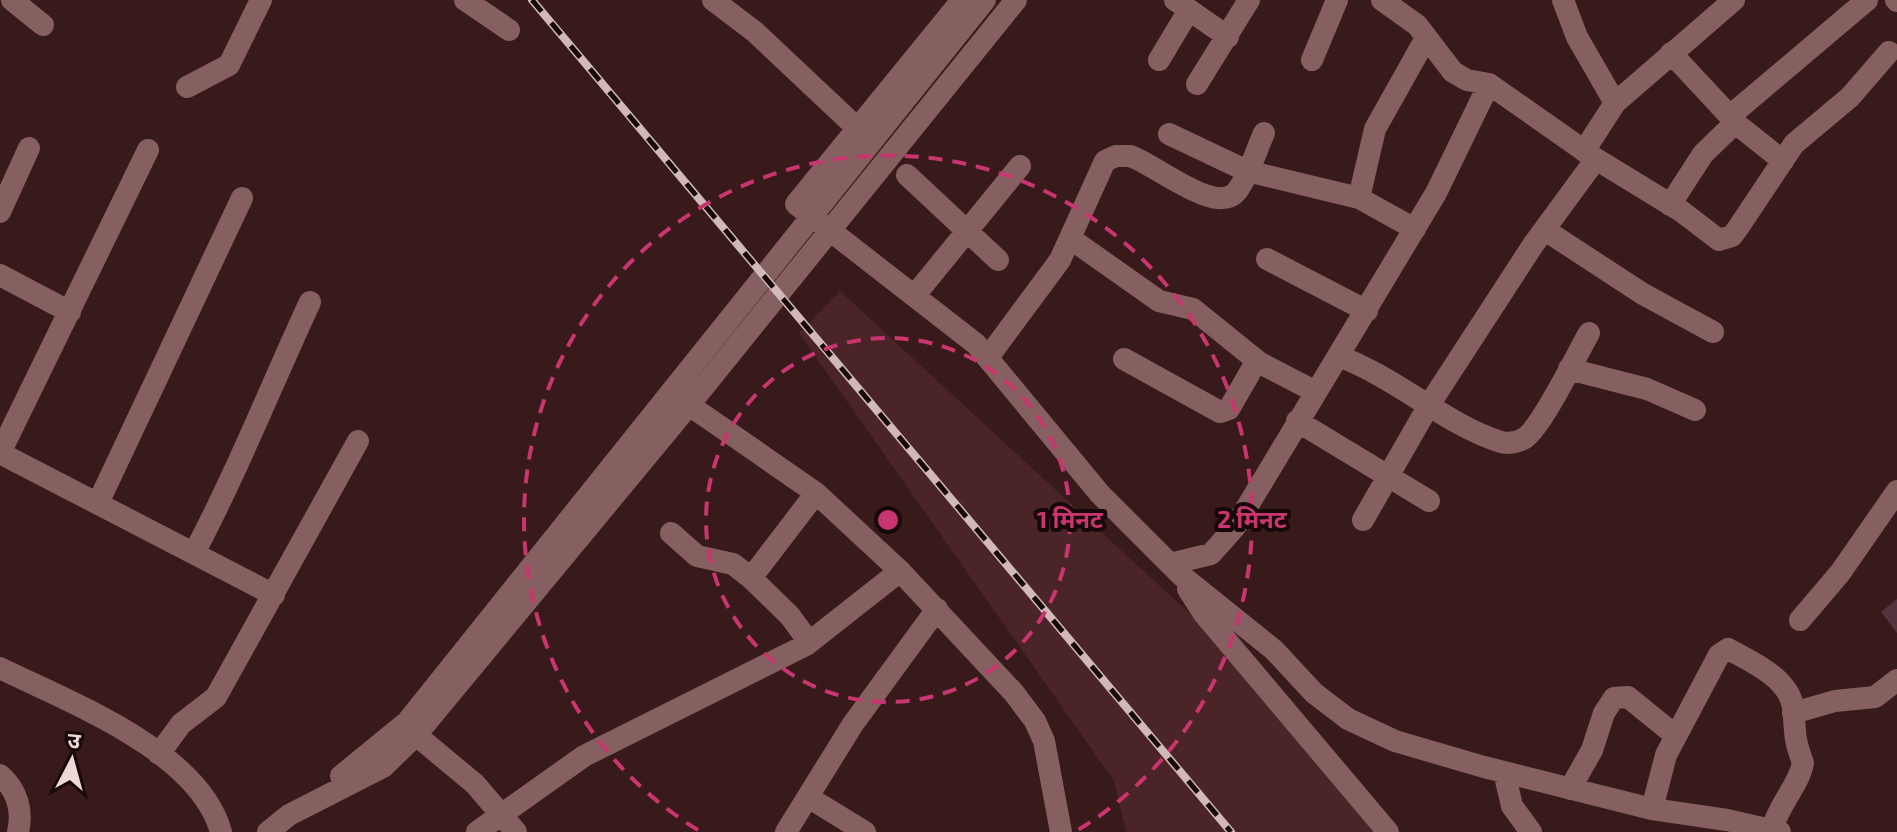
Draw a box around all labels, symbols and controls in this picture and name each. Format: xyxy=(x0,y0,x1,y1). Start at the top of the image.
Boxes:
text: 1 मिनट xyxy=(1037,504,1104,533)
text: 2 मिनट xyxy=(1217,504,1288,533)
centre of rings xyxy=(874,506,902,534)
north arrow xyxy=(32,720,112,800)
text: उ xyxy=(66,726,83,753)

